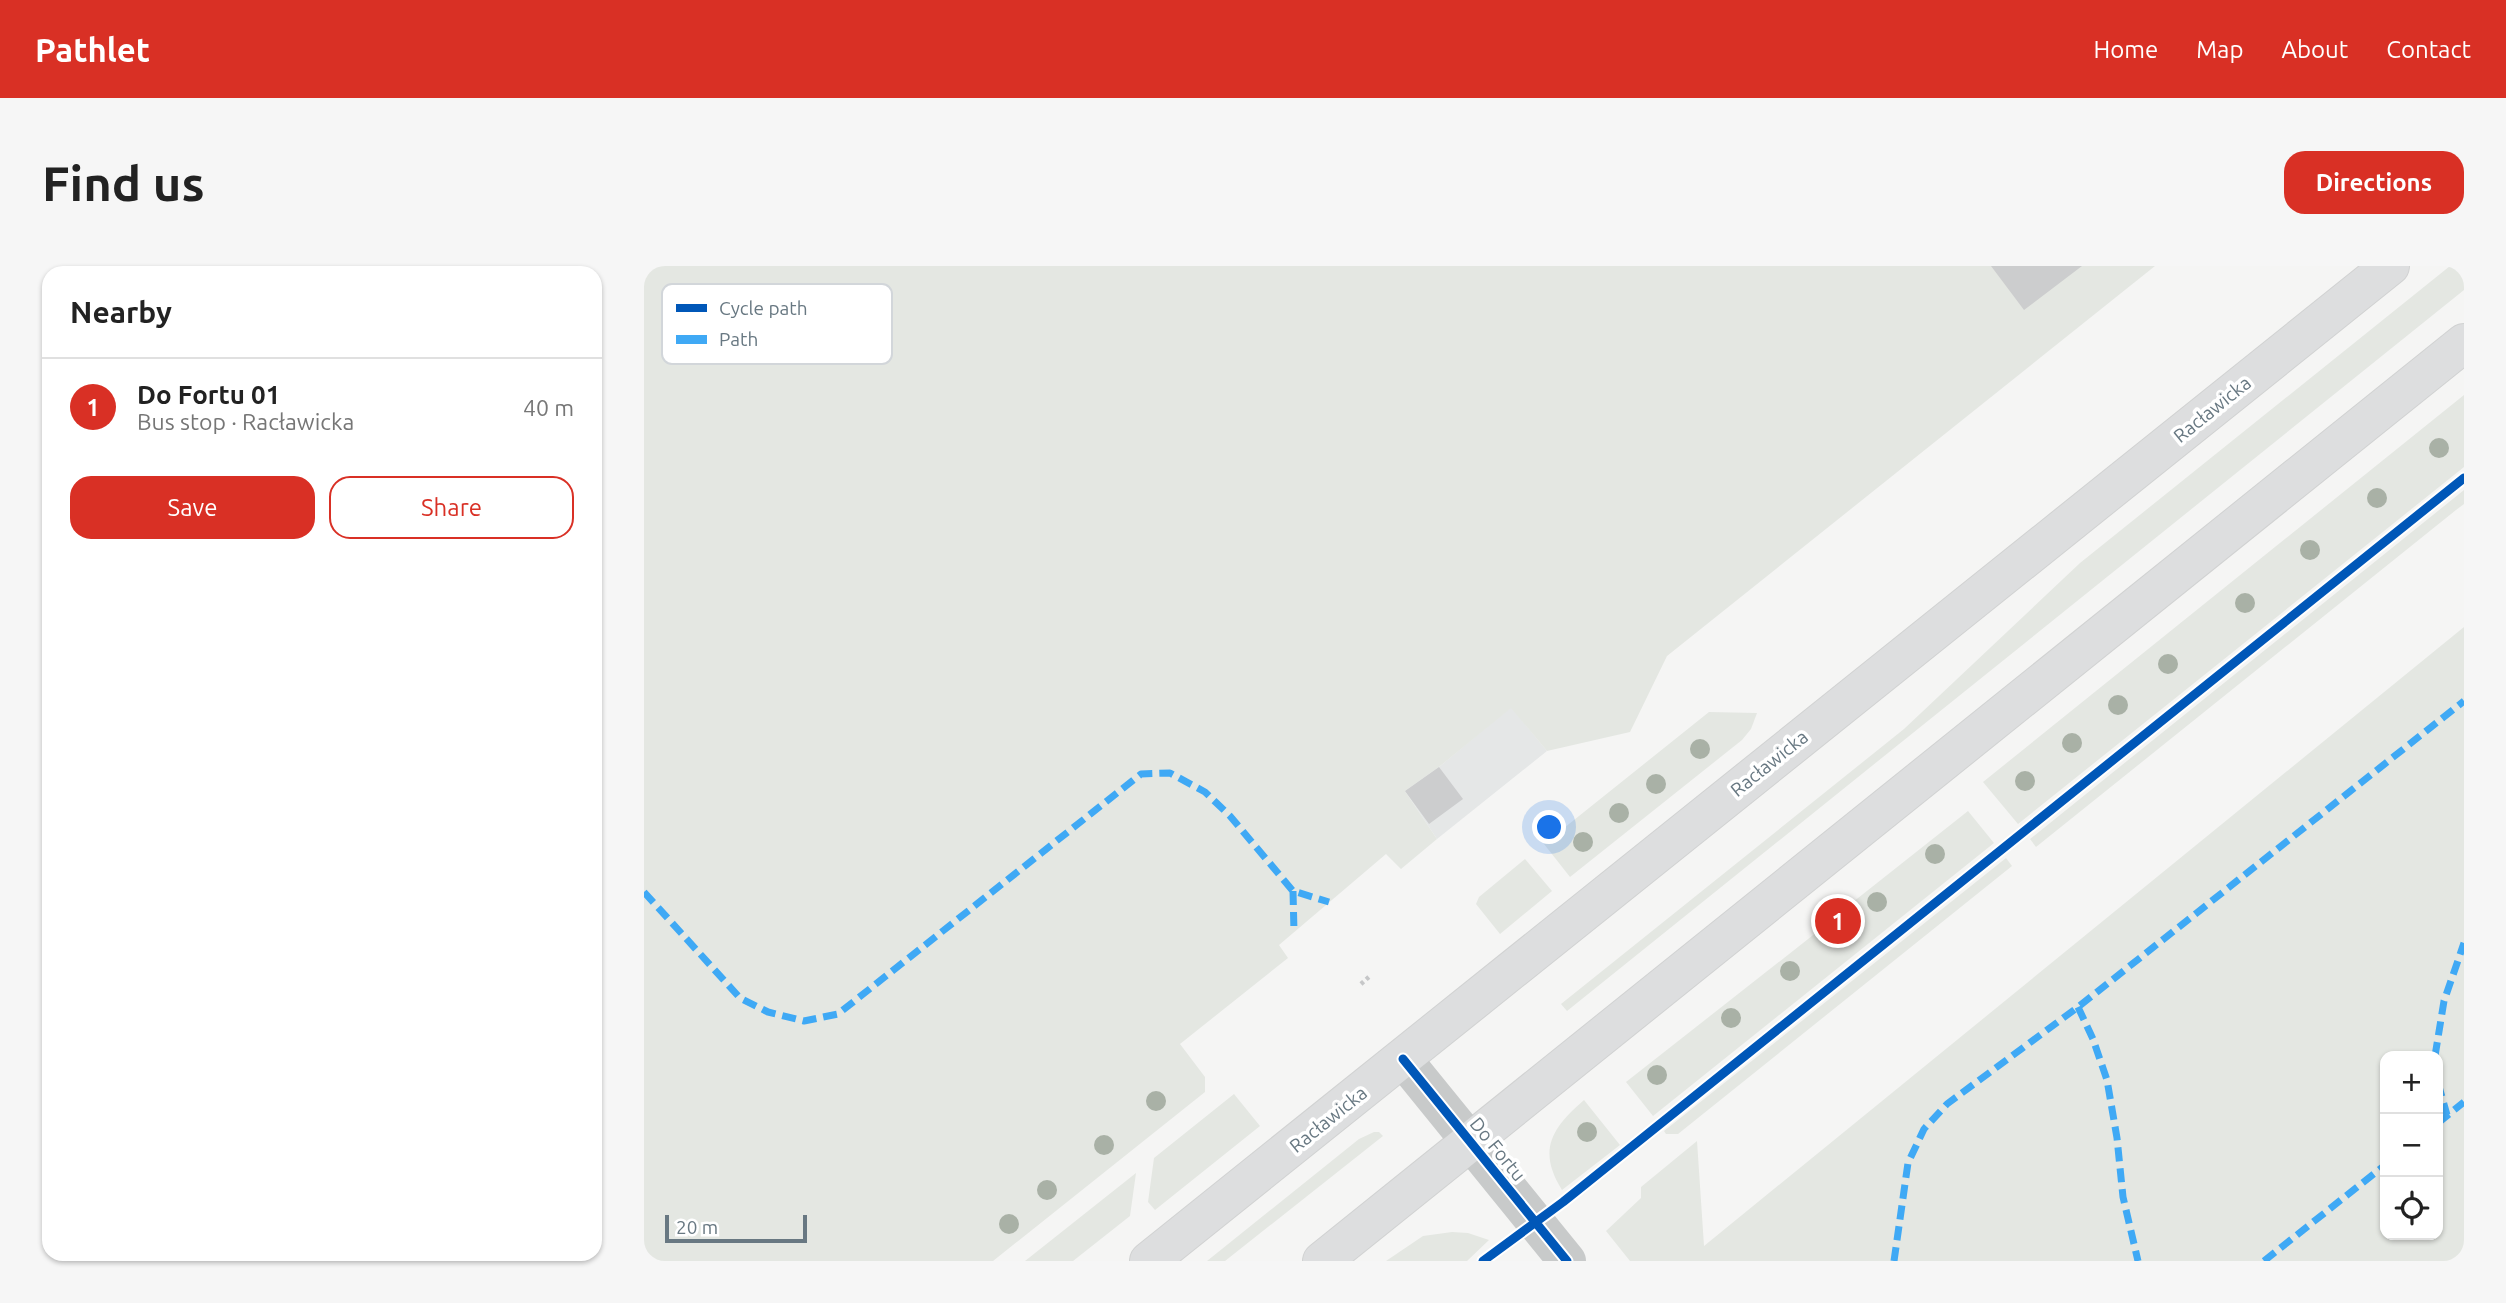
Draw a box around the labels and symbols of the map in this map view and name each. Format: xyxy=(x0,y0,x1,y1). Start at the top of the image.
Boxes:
legend xyxy=(662,284,892,364)
text: Cycle path xyxy=(719,297,808,319)
text: Path xyxy=(719,328,758,350)
street label: Racławicka xyxy=(2169,371,2255,447)
street label: Racławicka xyxy=(1726,725,1812,801)
your location xyxy=(1532,810,1566,844)
pin: 1 xyxy=(1815,895,1861,947)
street label: Racławicka xyxy=(1285,1081,1371,1157)
street label: Do Fortu xyxy=(1466,1113,1530,1185)
scale bar xyxy=(665,1212,807,1244)

